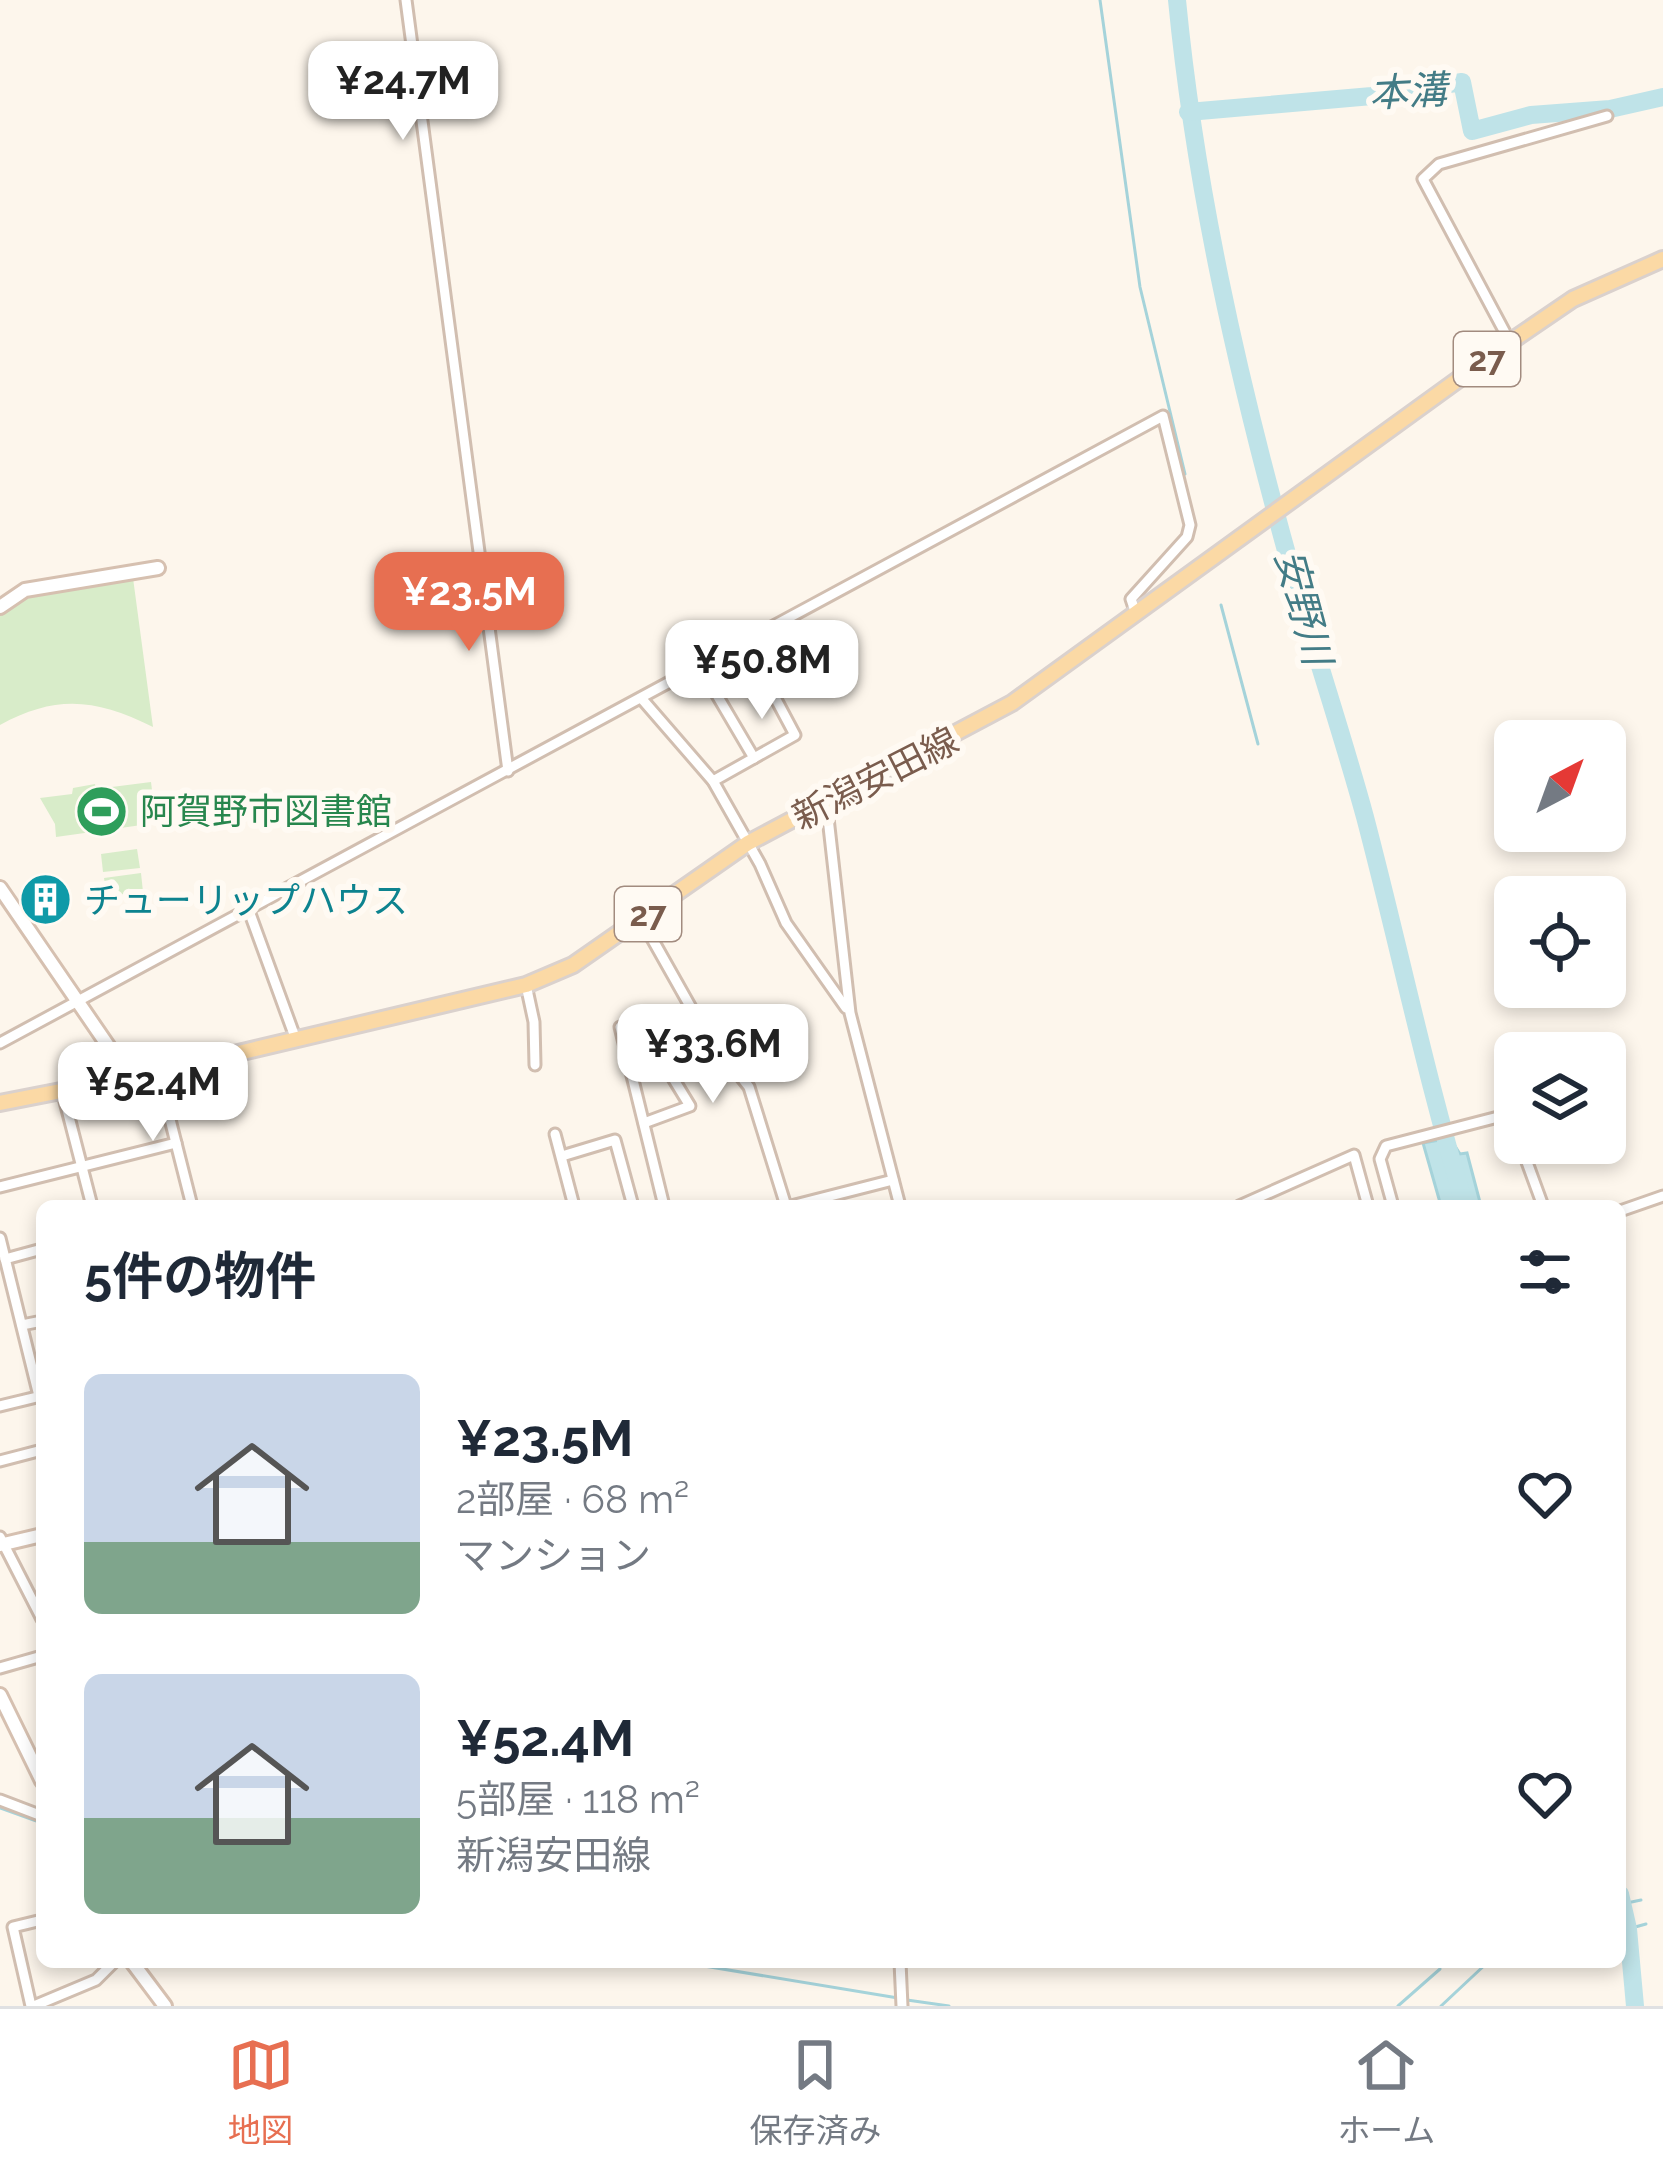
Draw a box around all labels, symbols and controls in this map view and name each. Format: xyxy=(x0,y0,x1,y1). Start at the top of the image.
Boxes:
pin: ¥24.7M xyxy=(305,41,501,143)
text: ¥24.7M xyxy=(335,57,471,103)
water label: 本溝 xyxy=(1368,66,1453,116)
road number: 27 xyxy=(1454,332,1520,386)
water label: 安野川 xyxy=(1267,545,1342,673)
pin: ¥23.5M xyxy=(371,552,567,654)
text: ¥23.5M xyxy=(401,568,537,614)
pin: ¥50.8M xyxy=(664,620,860,722)
text: ¥50.8M xyxy=(692,636,832,682)
street label: 新潟安田線 xyxy=(785,718,965,838)
north arrow xyxy=(1494,720,1626,852)
map controls xyxy=(1494,720,1626,1164)
sports icon: 阿賀野市図書館 xyxy=(73,783,129,839)
place label: 阿賀野市図書館 xyxy=(140,790,392,832)
building icon: チューリップハウス xyxy=(17,872,73,928)
button: locate xyxy=(1494,876,1626,1008)
place label: チューリップハウス xyxy=(84,879,408,921)
road number: 27 xyxy=(615,887,681,941)
pin: ¥33.6M xyxy=(615,1004,811,1106)
text: ¥33.6M xyxy=(644,1020,782,1066)
button: layers xyxy=(1494,1032,1626,1164)
pin: ¥52.4M xyxy=(55,1042,251,1144)
text: ¥52.4M xyxy=(85,1058,221,1104)
icon: filters xyxy=(1512,1239,1578,1305)
text: 5件の物件 xyxy=(84,1246,316,1306)
text: ¥23.5M xyxy=(456,1408,633,1468)
icon: home xyxy=(180,1422,324,1566)
icon: heart xyxy=(1512,1461,1578,1527)
text: 2部屋 · 68 m² xyxy=(456,1476,689,1522)
text: マンション xyxy=(456,1532,651,1578)
text: ¥52.4M xyxy=(456,1708,634,1768)
icon: home xyxy=(180,1722,324,1866)
icon: heart xyxy=(1512,1761,1578,1827)
text: 5部屋 · 118 m² xyxy=(456,1776,700,1822)
text: 新潟安田線 xyxy=(456,1832,651,1878)
tab: 地図 xyxy=(228,2032,294,2152)
tab: 保存済み xyxy=(749,2032,881,2152)
tab: ホーム xyxy=(1337,2032,1435,2152)

